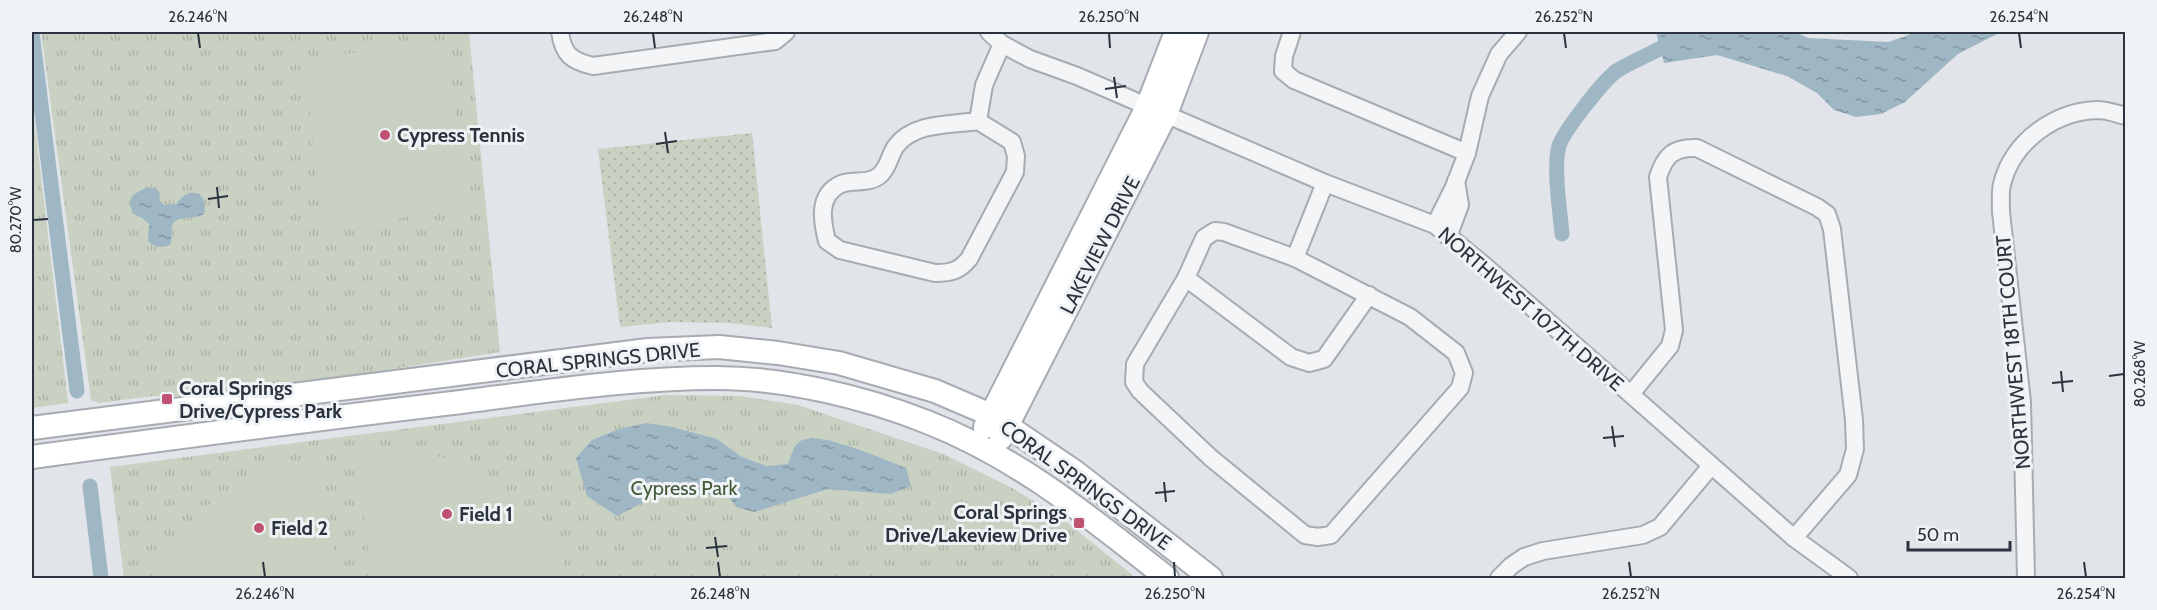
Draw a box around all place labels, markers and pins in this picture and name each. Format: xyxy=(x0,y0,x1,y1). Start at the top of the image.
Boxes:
place label: Cypress Tennis xyxy=(397,123,525,147)
marker: Cypress Tennis xyxy=(378,128,392,142)
place label: Coral Springs Drive/Cypress Park xyxy=(179,376,342,423)
marker: Coral Springs Drive/Cypress Park xyxy=(160,392,174,406)
place label: Coral Springs Drive/Lakeview Drive xyxy=(885,500,1067,547)
place label: Field 1 xyxy=(459,502,513,526)
marker: Field 1 xyxy=(440,507,454,521)
place label: Field 2 xyxy=(271,516,328,540)
marker: Coral Springs Drive/Lakeview Drive xyxy=(1072,516,1086,530)
marker: Field 2 xyxy=(252,521,266,535)

